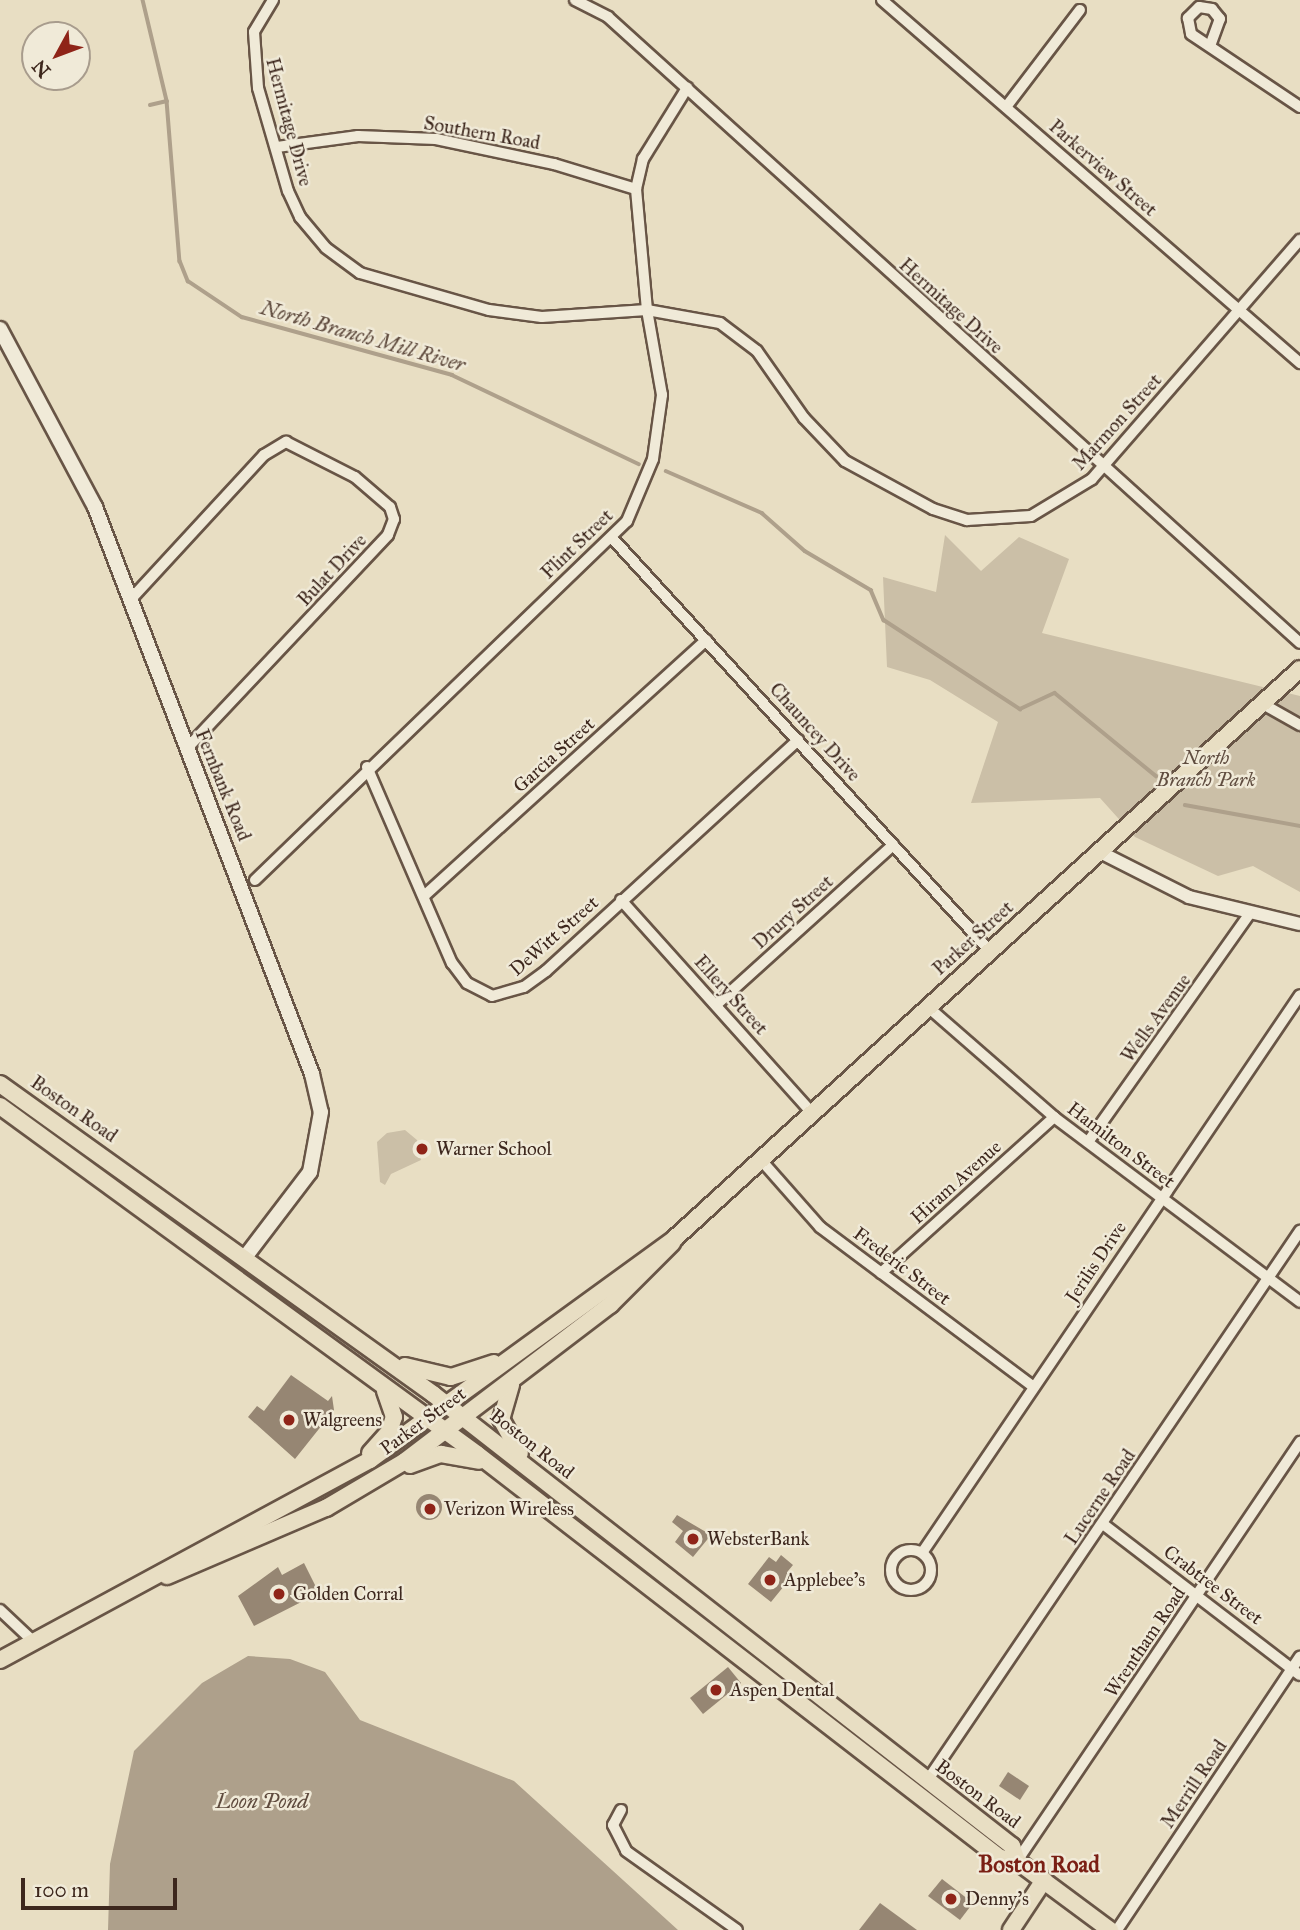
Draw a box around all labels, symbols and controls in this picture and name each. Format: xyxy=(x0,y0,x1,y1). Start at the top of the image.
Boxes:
north arrow xyxy=(21,21,91,91)
text: N xyxy=(27,55,55,82)
street label: Hermitage Drive xyxy=(261,55,317,189)
street label: Southern Road xyxy=(422,112,542,154)
street label: Parkerview Street xyxy=(1044,115,1162,221)
street label: Hermitage Drive xyxy=(894,253,1008,359)
water label: North Branch Mill River xyxy=(258,295,468,377)
street label: Marmon Street xyxy=(1068,369,1166,475)
street label: Flint Street xyxy=(536,504,618,584)
street label: Bulat Drive xyxy=(293,529,371,611)
street label: Chauncey Drive xyxy=(765,678,865,786)
street label: Garcia Street xyxy=(509,713,599,797)
street label: Fernbank Road xyxy=(190,726,256,844)
park label: North Branch Park xyxy=(1157,747,1255,791)
street label: Drury Street xyxy=(748,870,838,954)
street label: DeWitt Street xyxy=(505,891,603,981)
street label: Parker Street xyxy=(928,896,1018,980)
street label: Ellery Street xyxy=(689,951,773,1039)
street label: Wells Avenue xyxy=(1116,969,1196,1067)
street label: Boston Road xyxy=(26,1071,122,1147)
street label: Hamilton Street xyxy=(1063,1097,1179,1193)
street label: Hiram Avenue xyxy=(906,1135,1006,1229)
place label: Warner School xyxy=(436,1138,552,1160)
marker: Warner School xyxy=(414,1141,430,1157)
street label: Jerilis Drive xyxy=(1061,1217,1131,1307)
street label: Frederic Street xyxy=(849,1222,955,1310)
street label: Parker Street xyxy=(376,1382,470,1460)
street label: Boston Road xyxy=(485,1404,579,1484)
place label: Walgreens xyxy=(303,1409,382,1431)
marker: Walgreens xyxy=(281,1412,297,1428)
street label: Lucerne Road xyxy=(1060,1445,1140,1549)
place label: Verizon Wireless xyxy=(444,1498,574,1520)
marker: Verizon Wireless xyxy=(422,1501,438,1517)
place label: WebsterBank xyxy=(707,1528,809,1550)
marker: WebsterBank xyxy=(685,1531,701,1547)
street label: Crabtree Street xyxy=(1159,1540,1267,1630)
place label: Applebee's xyxy=(784,1569,865,1591)
marker: Applebee's xyxy=(762,1572,778,1588)
street label: Wrentham Road xyxy=(1100,1582,1190,1702)
place label: Golden Corral xyxy=(293,1583,403,1605)
marker: Golden Corral xyxy=(271,1586,287,1602)
place label: Aspen Dental xyxy=(730,1679,835,1701)
marker: Aspen Dental xyxy=(708,1682,724,1698)
street label: Merrill Road xyxy=(1156,1735,1232,1833)
street label: Boston Road xyxy=(931,1755,1025,1833)
water label: Loon Pond xyxy=(216,1788,308,1814)
district label: Boston Road xyxy=(978,1850,1100,1878)
scale bar xyxy=(24,1864,180,1908)
text: 100 m xyxy=(34,1877,89,1903)
place label: Denny's xyxy=(965,1888,1029,1910)
marker: Denny's xyxy=(943,1891,959,1907)

